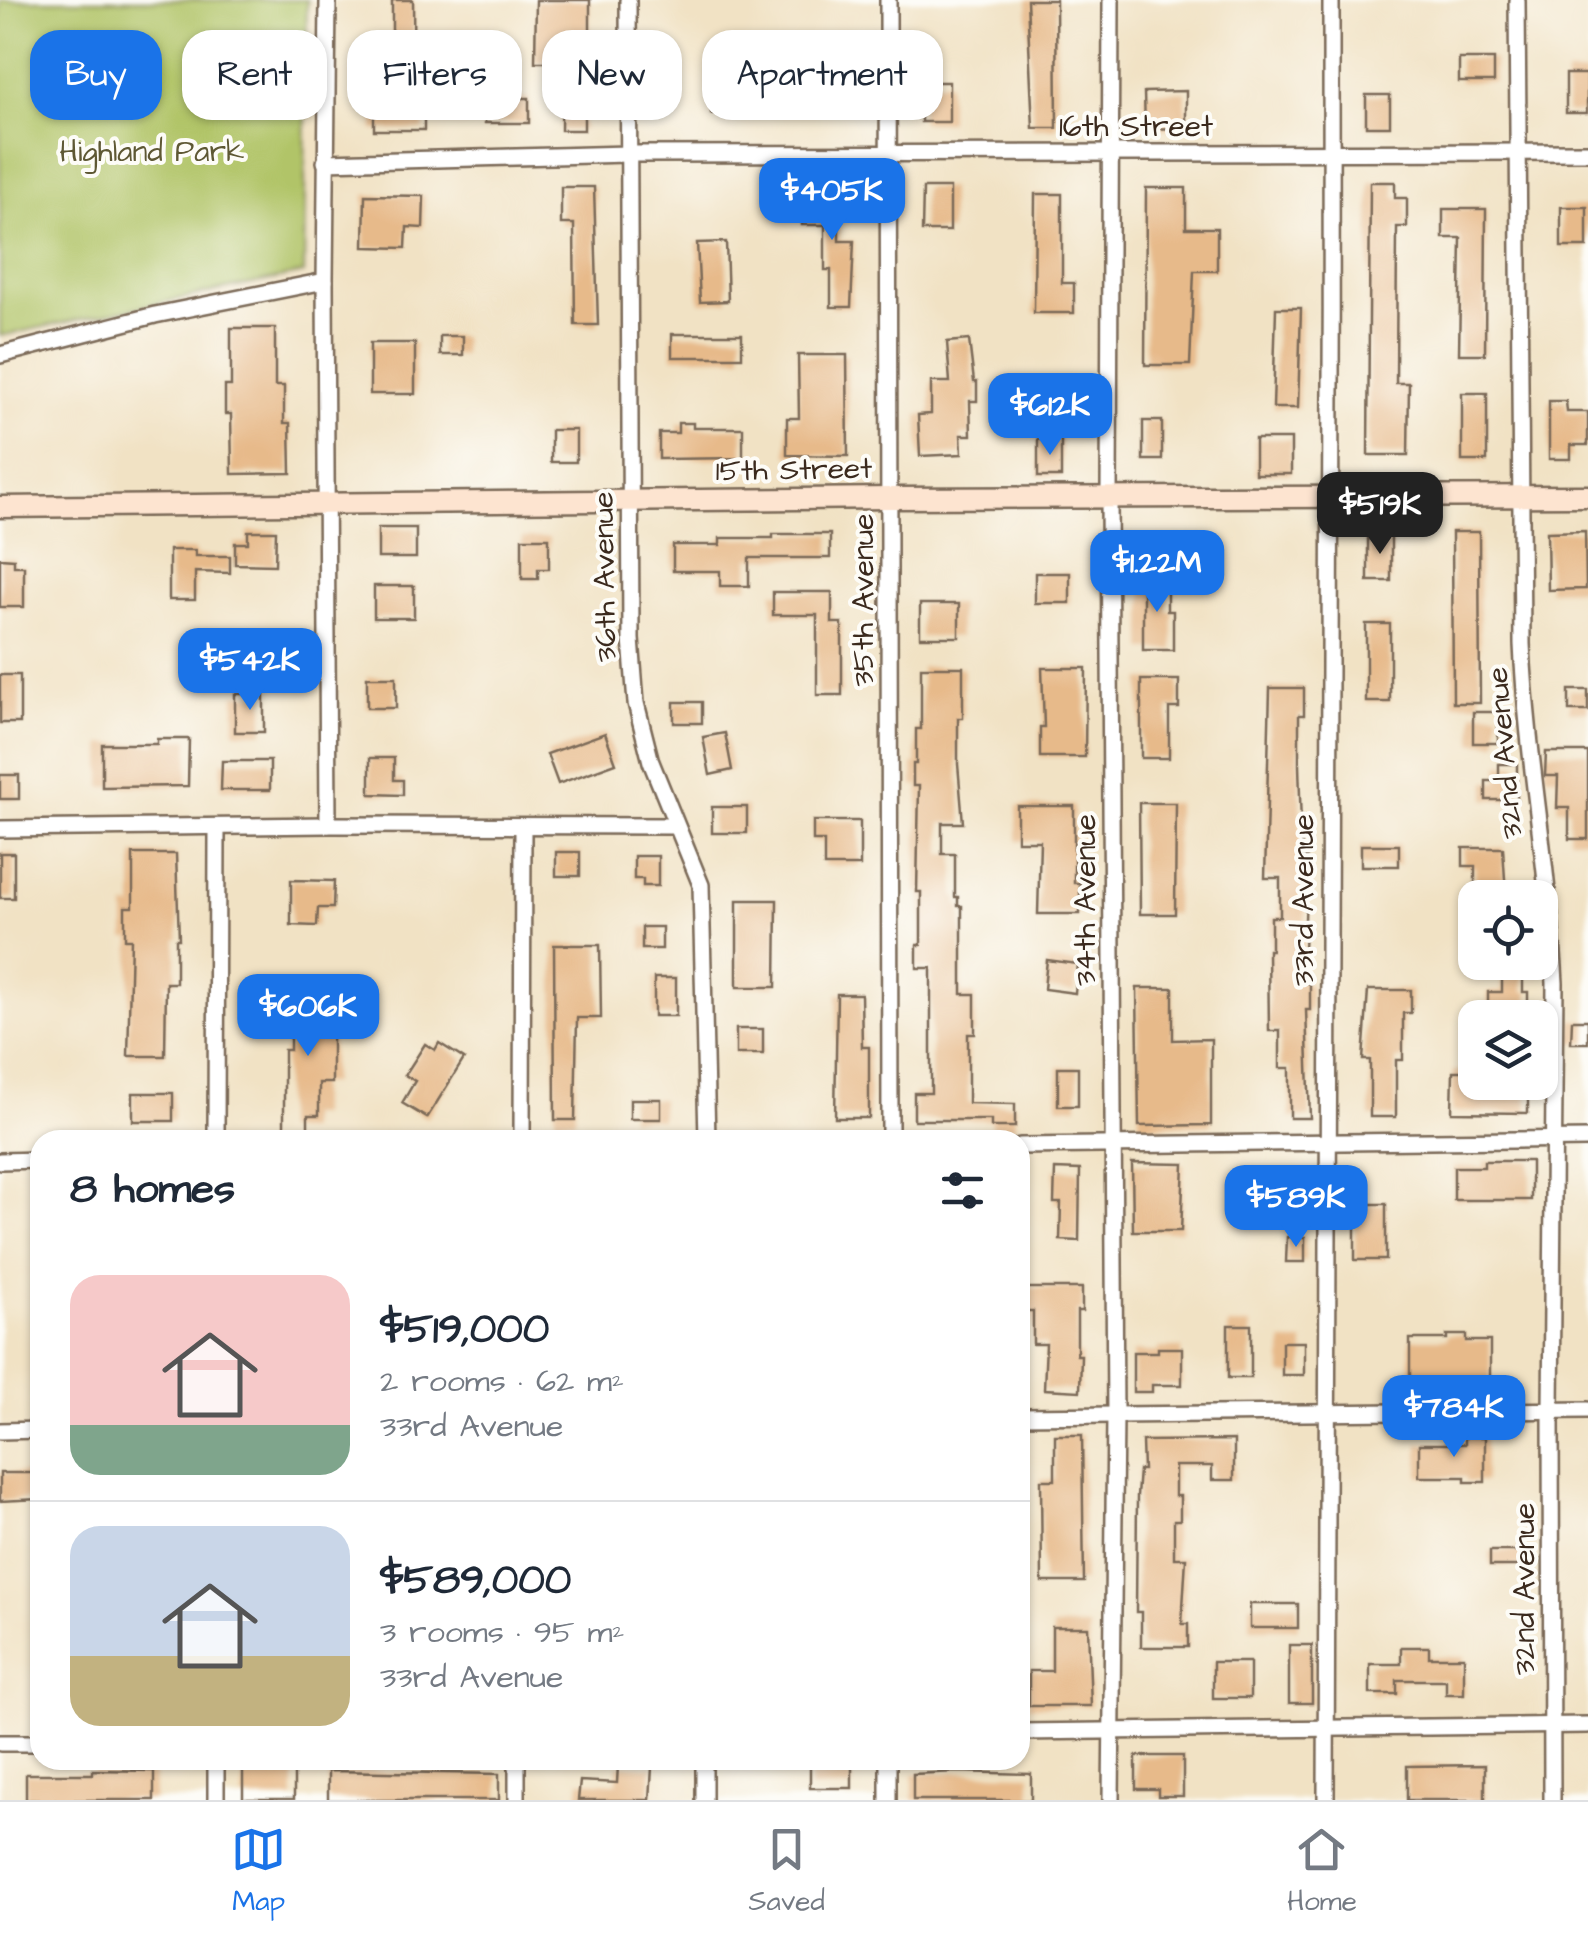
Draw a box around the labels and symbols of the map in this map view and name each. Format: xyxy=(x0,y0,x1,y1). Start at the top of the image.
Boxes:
street label: 16th Street xyxy=(1059,106,1213,148)
park label: Highland Park xyxy=(60,131,244,174)
pin: $405K xyxy=(762,158,902,243)
pin: $612K xyxy=(980,373,1120,458)
street label: 15th Street xyxy=(715,448,873,492)
pin: $519K xyxy=(1310,472,1450,557)
street label: 36th Avenue xyxy=(583,491,627,663)
street label: 35th Avenue xyxy=(843,514,885,686)
pin: $1.22M xyxy=(1076,530,1238,615)
pin: $542K xyxy=(180,628,320,713)
street label: 32nd Avenue xyxy=(1477,665,1533,841)
street label: 34th Avenue xyxy=(1065,814,1107,986)
street label: 33rd Avenue xyxy=(1283,814,1325,986)
pin: $606K xyxy=(238,974,378,1059)
pin: $589K xyxy=(1226,1165,1366,1250)
pin: $784K xyxy=(1384,1375,1524,1460)
street label: 32nd Avenue xyxy=(1504,1503,1546,1675)

